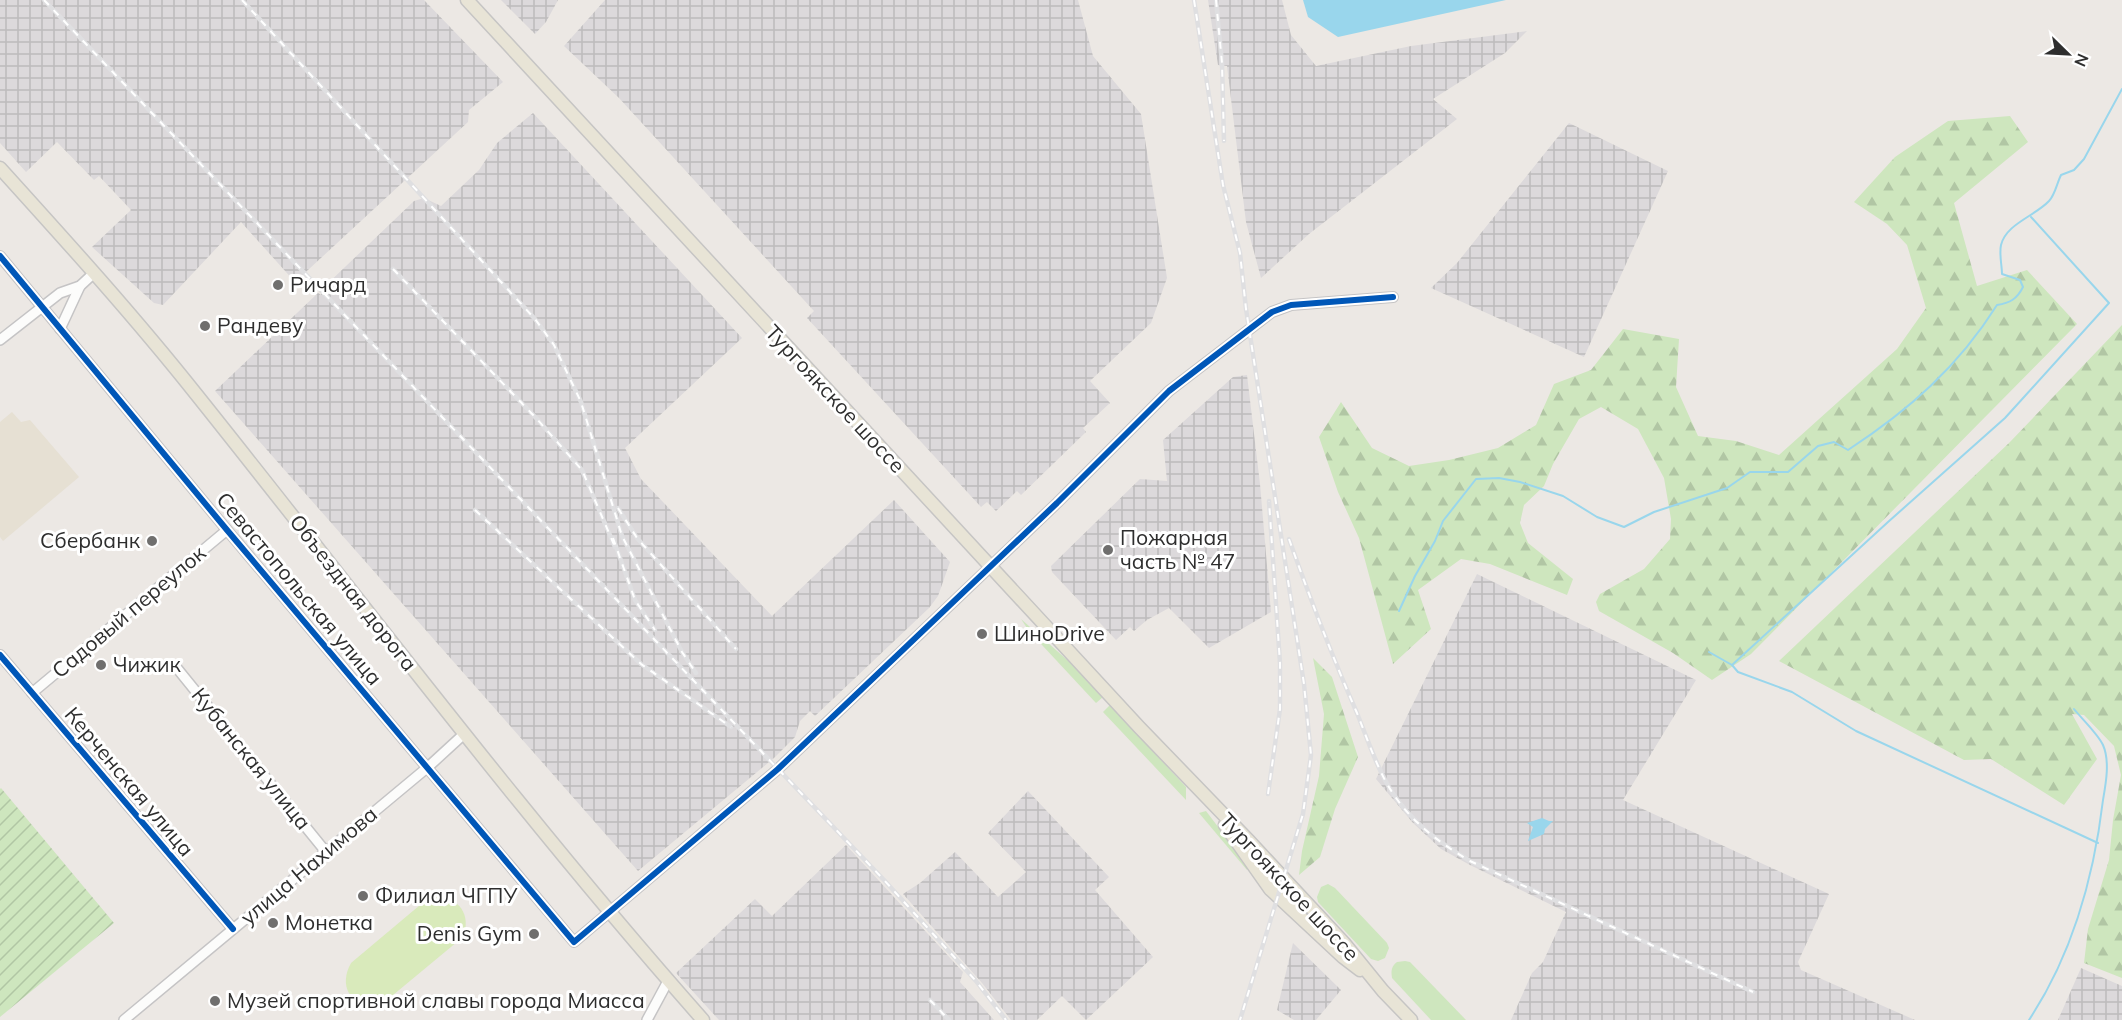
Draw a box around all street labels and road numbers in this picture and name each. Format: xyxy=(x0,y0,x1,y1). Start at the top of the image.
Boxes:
street label: Тургоякское шоссе xyxy=(760,319,911,478)
street label: Севастопольская улица xyxy=(211,487,388,690)
street label: Объездная дорога xyxy=(285,509,423,676)
street label: Садовый переулок xyxy=(46,539,211,683)
street label: Кубанская улица xyxy=(187,682,317,835)
street label: Керченская улица xyxy=(60,701,200,861)
street label: улица Нахимова xyxy=(235,801,382,930)
street label: Тургоякское шоссе xyxy=(1214,807,1365,966)

